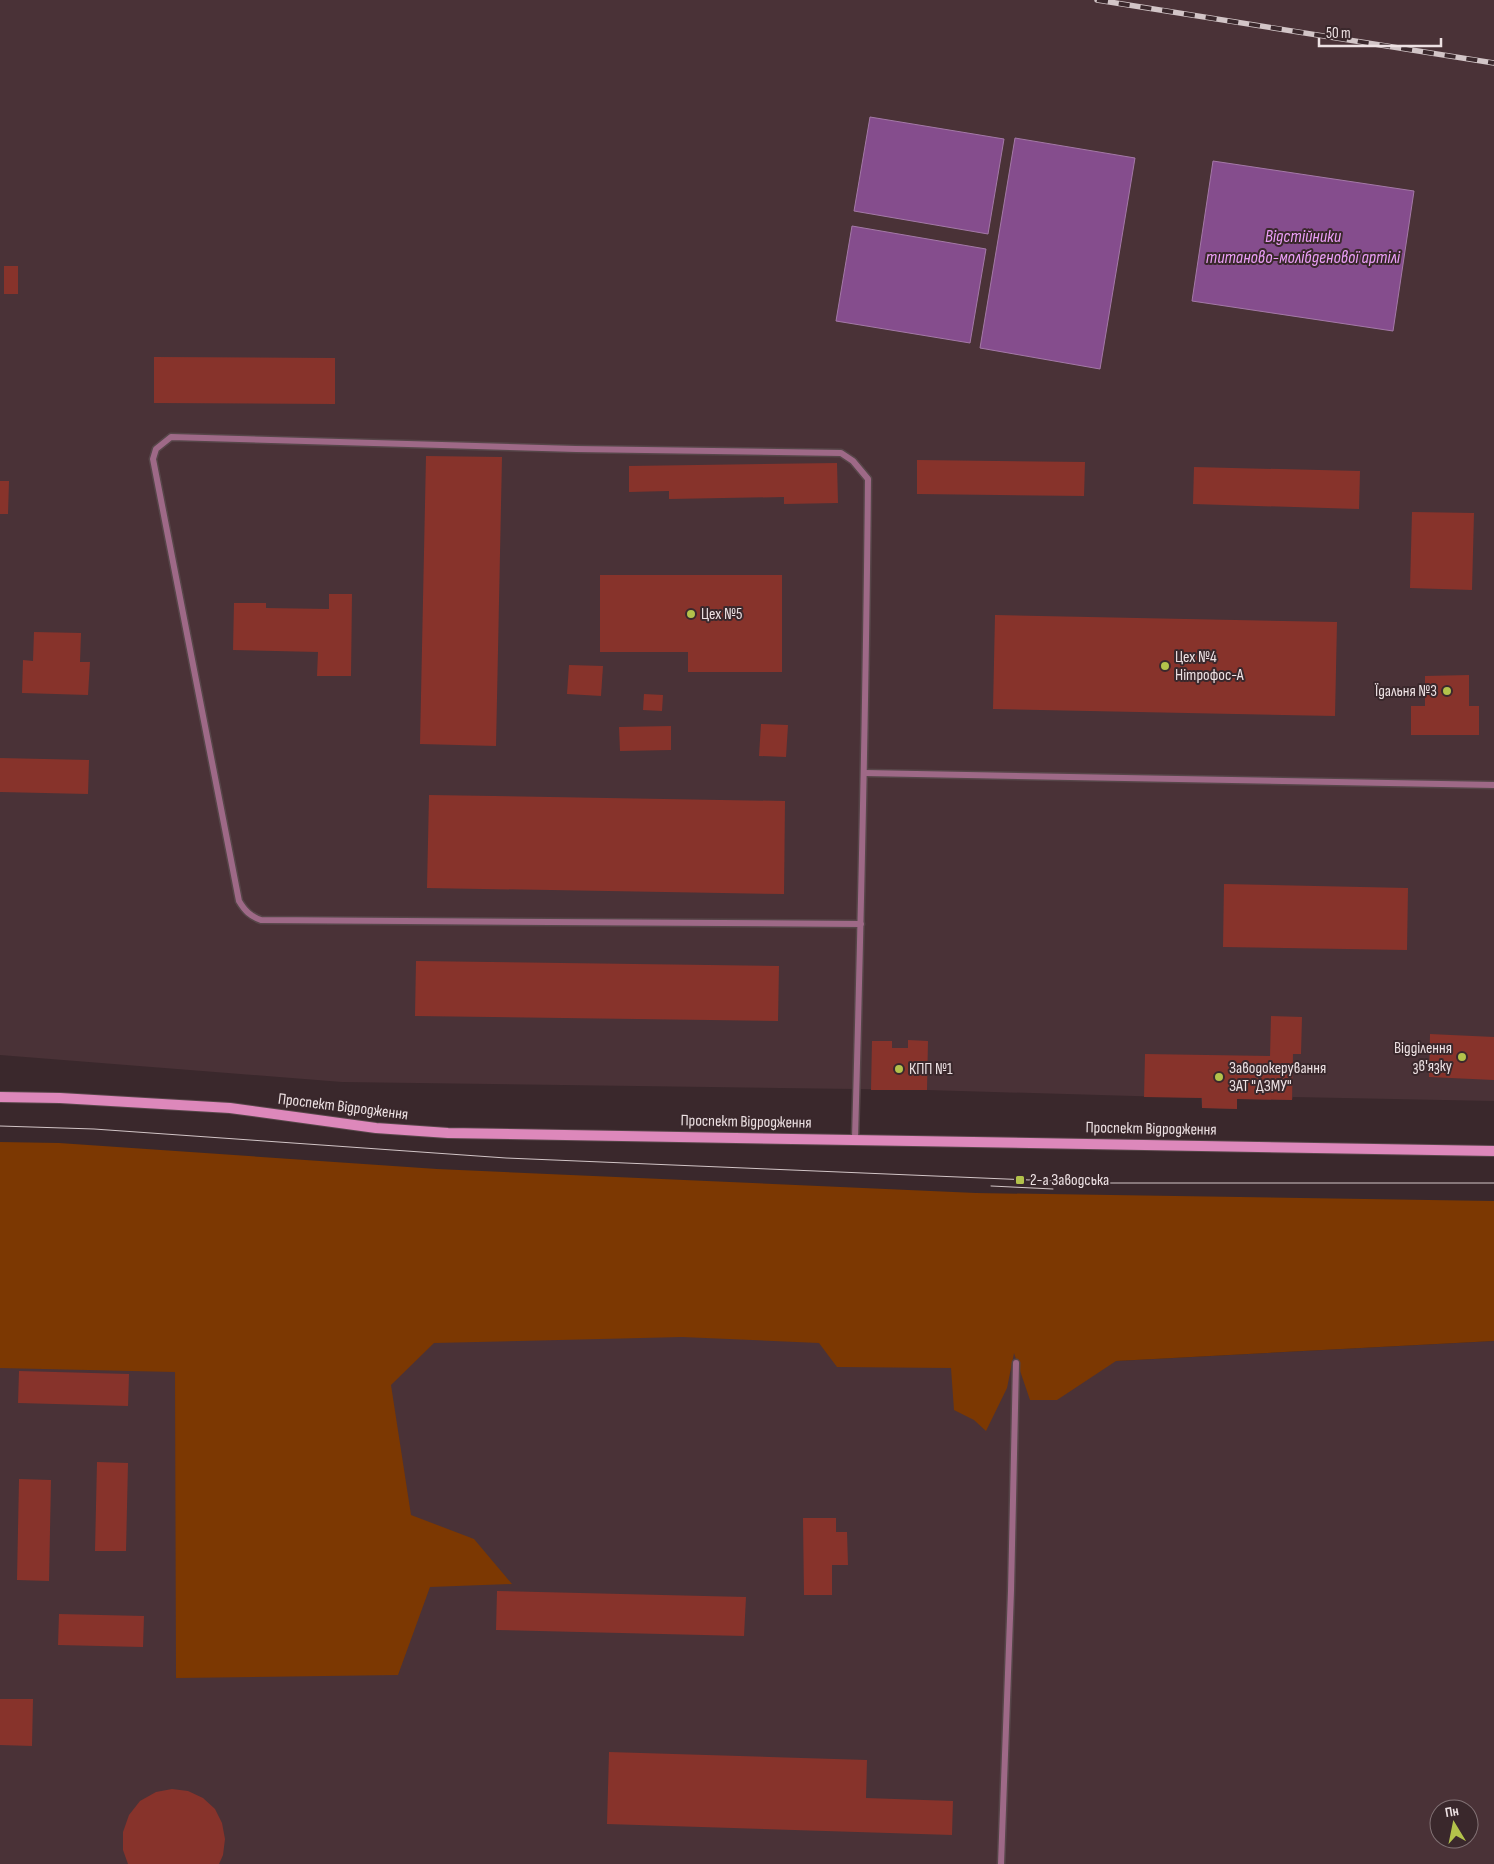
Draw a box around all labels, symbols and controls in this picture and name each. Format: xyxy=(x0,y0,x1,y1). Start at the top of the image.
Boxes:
scale bar xyxy=(1319,15,1442,47)
text: 50 m xyxy=(1326,24,1351,43)
water label: Відстійники титаново-молібденової артілі xyxy=(1206,226,1401,268)
place label: Цех №5 xyxy=(701,605,742,624)
marker: Цех №5 xyxy=(685,608,697,620)
place label: Цех №4 Нітрофос-А xyxy=(1175,648,1244,685)
marker: Цех №4 Нітрофос-А xyxy=(1159,660,1171,672)
place label: Їдальня №3 xyxy=(1374,682,1437,701)
marker: Їдальня №3 xyxy=(1441,685,1453,697)
place label: Відділення зв'язку xyxy=(1394,1039,1452,1076)
marker: Відділення зв'язку xyxy=(1456,1051,1468,1063)
place label: Заводокерування ЗАТ "ДЗМУ" xyxy=(1229,1059,1326,1096)
place label: КПП №1 xyxy=(909,1060,953,1079)
marker: КПП №1 xyxy=(893,1063,905,1075)
marker: Заводокерування ЗАТ "ДЗМУ" xyxy=(1213,1071,1225,1083)
street label: Проспект Відродження xyxy=(277,1090,409,1124)
street label: Проспект Відродження xyxy=(680,1111,812,1133)
street label: Проспект Відродження xyxy=(1085,1118,1217,1140)
place label: 2-а Заводська xyxy=(1030,1171,1109,1190)
marker: 2-а Заводська xyxy=(1014,1174,1026,1186)
north arrow xyxy=(1429,1799,1479,1849)
text: Пн xyxy=(1444,1802,1460,1821)

